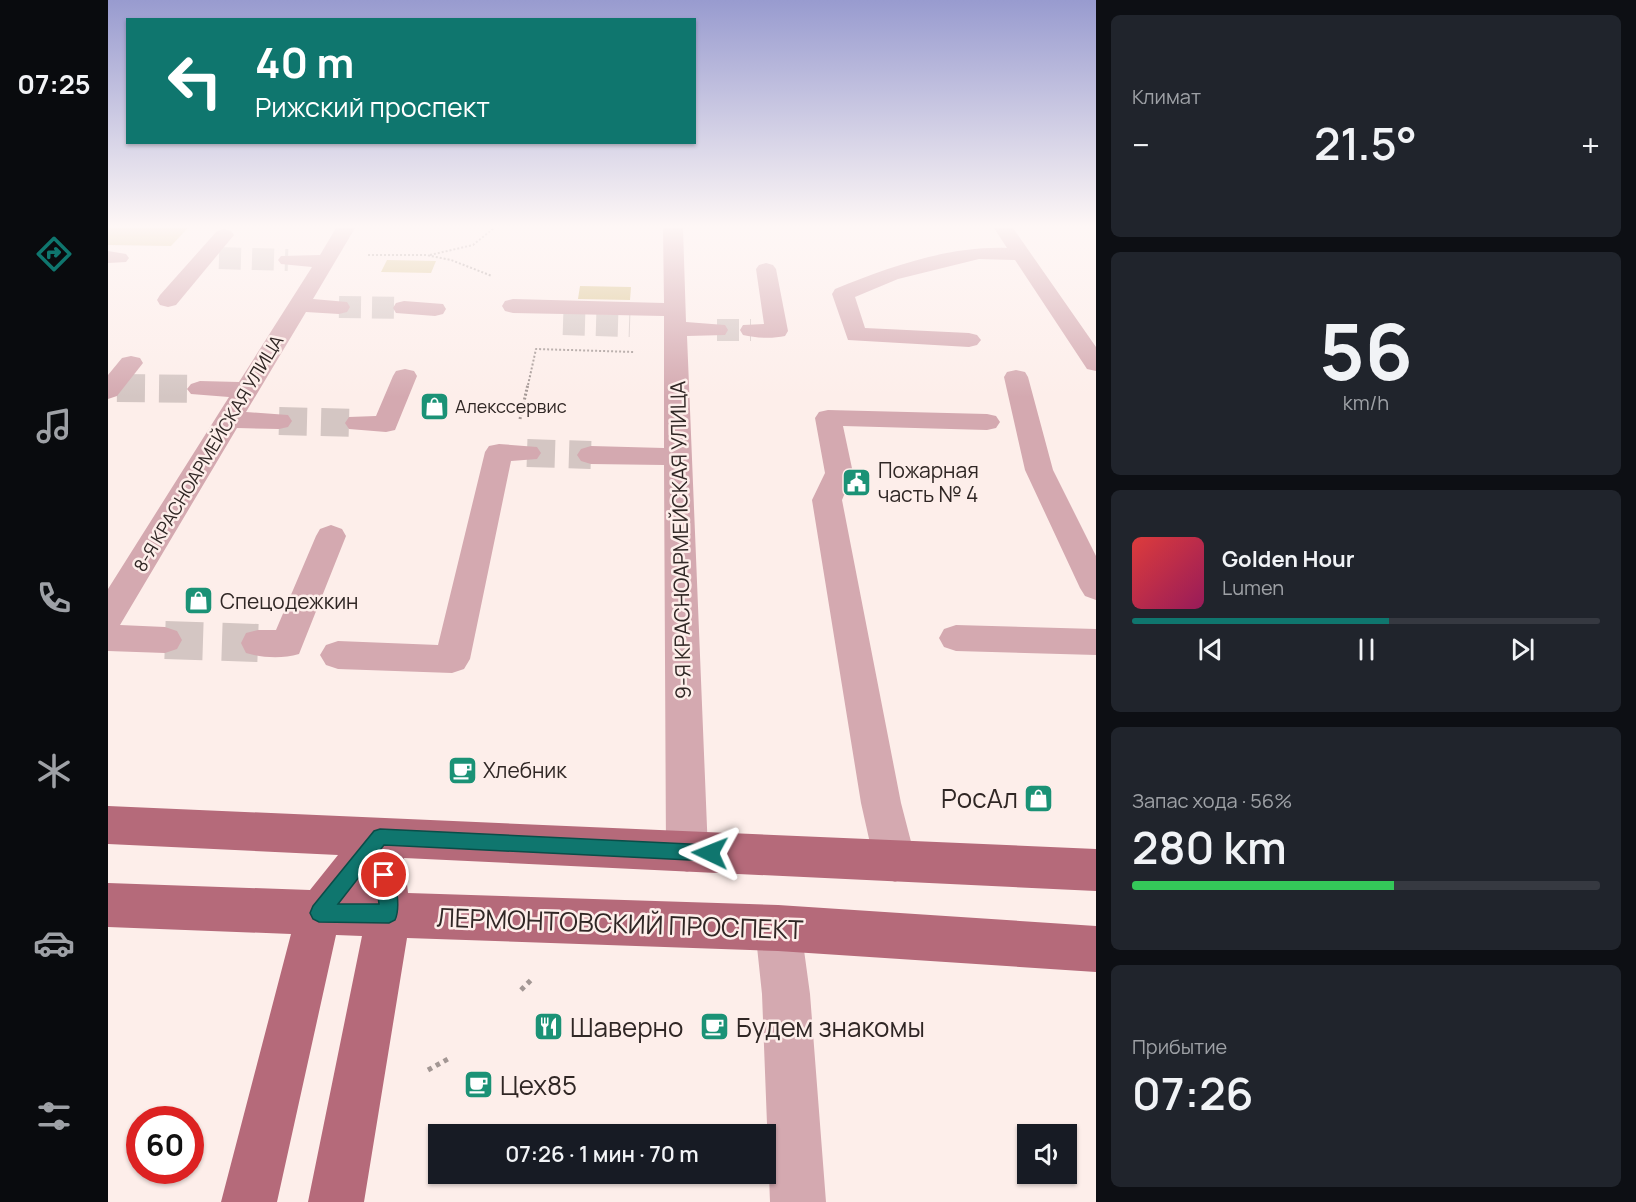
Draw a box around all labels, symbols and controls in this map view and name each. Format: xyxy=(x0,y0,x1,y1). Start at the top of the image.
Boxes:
text: 40 m xyxy=(255,33,354,91)
icon: left xyxy=(156,42,234,120)
text: 07:25 xyxy=(17,65,91,102)
text: Климат xyxy=(1132,83,1201,110)
text: Рижский проспект xyxy=(255,88,490,125)
text: 21.5° xyxy=(1314,112,1417,174)
text: − xyxy=(1132,122,1150,167)
text: + xyxy=(1581,122,1600,167)
icon: directions xyxy=(33,233,75,275)
text: 56 xyxy=(1319,297,1413,403)
street label: 8-Я КРАСНОАРМЕЙСКАЯ УЛИЦА xyxy=(128,330,289,576)
street label: 9-Я КРАСНОАРМЕЙСКАЯ УЛИЦА xyxy=(663,381,697,699)
text: km/h xyxy=(1343,389,1389,416)
shop icon: Алекссервис xyxy=(418,390,450,422)
place label: Алекссервис xyxy=(455,394,567,418)
icon: music xyxy=(33,405,75,447)
place label: Пожарная часть № 4 xyxy=(878,456,979,508)
public building icon: Пожарная часть № 4 xyxy=(841,466,873,498)
text: Golden Hour xyxy=(1222,544,1355,574)
text: Lumen xyxy=(1222,574,1284,601)
icon: phone xyxy=(33,577,75,619)
shop icon: Спецодежкин xyxy=(183,585,215,617)
place label: Спецодежкин xyxy=(220,587,359,615)
icon: previous xyxy=(1194,633,1227,666)
icon: pause xyxy=(1350,633,1383,666)
icon: next xyxy=(1506,633,1539,666)
icon: climate xyxy=(33,750,75,792)
cafe icon: Хлебник xyxy=(446,754,478,786)
place label: Хлебник xyxy=(483,756,567,784)
place label: РосАл xyxy=(941,780,1018,816)
shop icon: РосАл xyxy=(1023,782,1055,814)
text: Запас хода · 56% xyxy=(1132,787,1292,814)
text: 280 km xyxy=(1132,816,1287,878)
position arrow xyxy=(678,821,742,885)
pin xyxy=(358,849,409,900)
icon: arrive xyxy=(367,858,400,891)
street label: ЛЕРМОНТОВСКИЙ ПРОСПЕКТ xyxy=(436,899,805,947)
icon: car xyxy=(33,922,75,964)
place label: Шаверно xyxy=(570,1009,683,1045)
place label: Будем знакомы xyxy=(736,1009,925,1045)
restaurant icon: Шаверно xyxy=(533,1011,565,1043)
cafe icon: Будем знакомы xyxy=(699,1011,731,1043)
text: Прибытие xyxy=(1132,1033,1227,1060)
text: 07:26 xyxy=(1132,1062,1254,1124)
place label: Цех85 xyxy=(500,1067,577,1103)
cafe icon: Цех85 xyxy=(463,1069,495,1101)
icon: filters xyxy=(33,1095,75,1137)
speed limit sign: 60 xyxy=(126,1106,204,1184)
map controls xyxy=(1017,1124,1077,1184)
button: sound xyxy=(1017,1124,1077,1184)
text: 07:26 · 1 мин · 70 m xyxy=(505,1139,699,1169)

